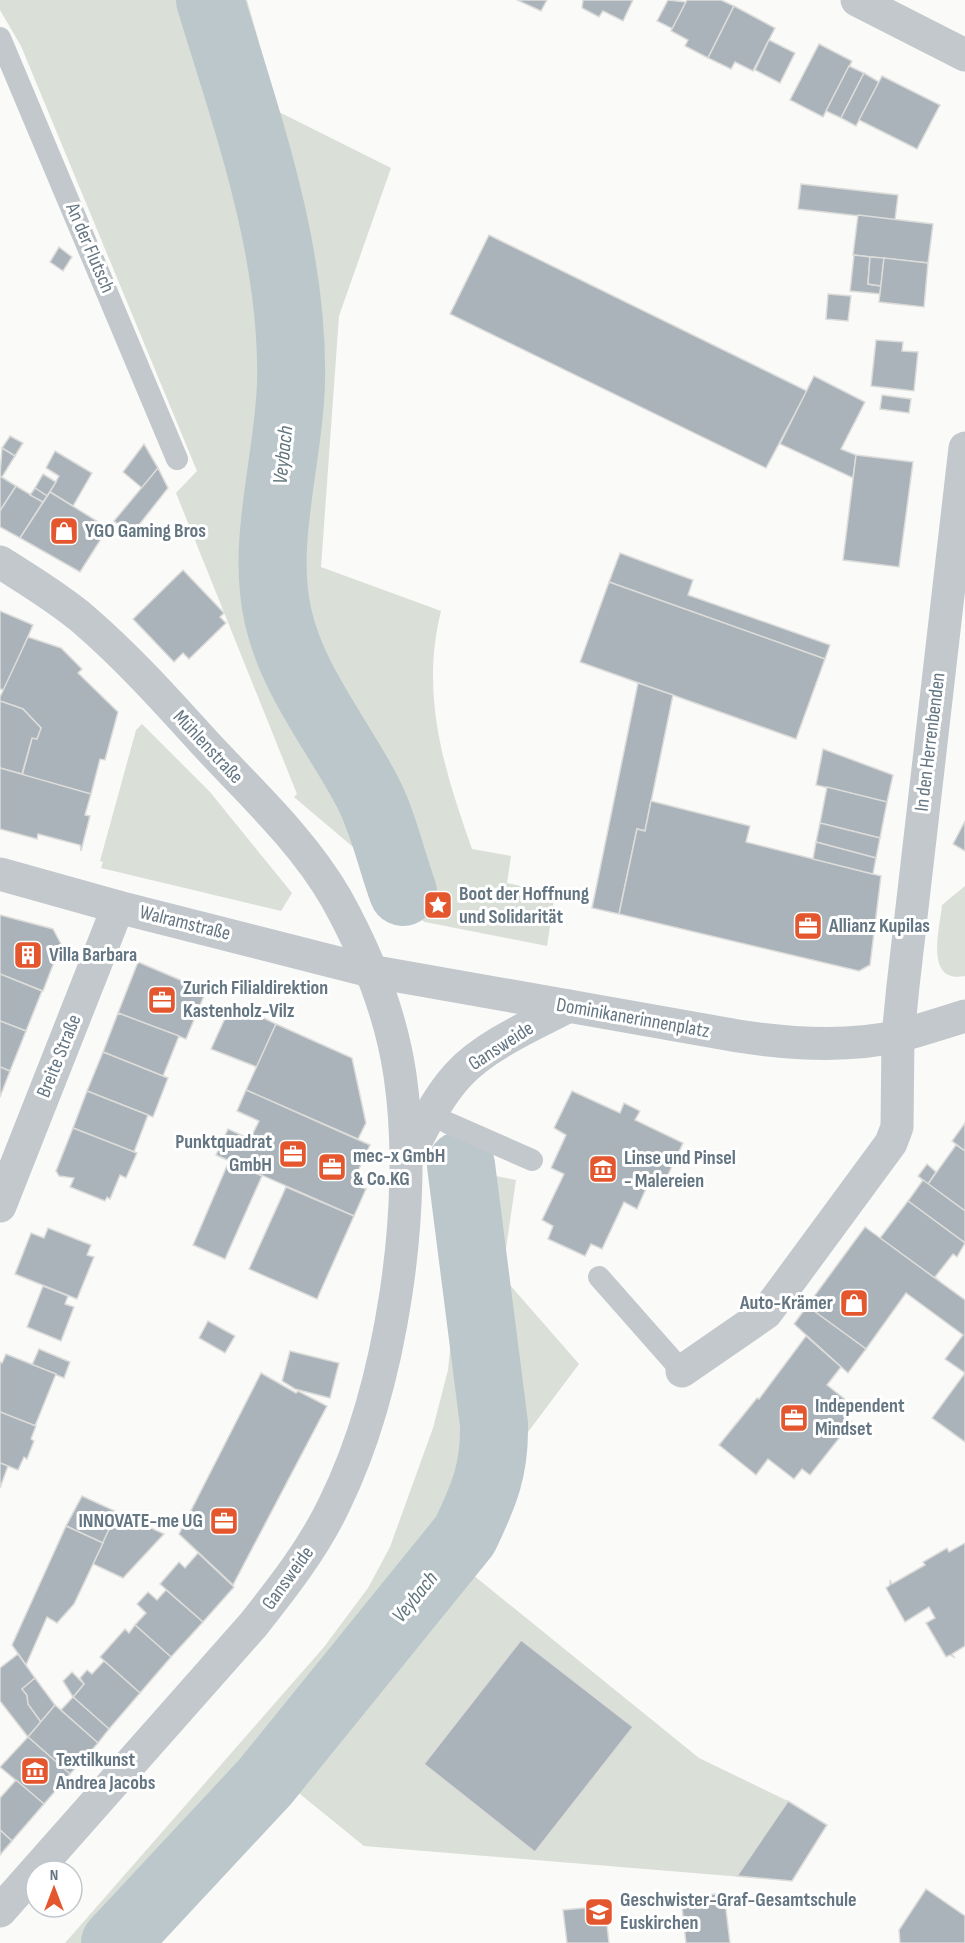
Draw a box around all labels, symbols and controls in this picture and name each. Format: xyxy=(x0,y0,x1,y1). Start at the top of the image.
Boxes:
street label: An der Flutsch xyxy=(60,198,120,297)
water label: Veybach xyxy=(268,424,299,485)
shop icon: YGO Gaming Bros xyxy=(48,515,80,547)
place label: YGO Gaming Bros xyxy=(85,519,206,543)
street label: In den Herrenbenden xyxy=(910,671,950,813)
street label: Mühlenstraße xyxy=(168,705,248,789)
place label: Boot der Hoffnung und Solidarität xyxy=(459,882,590,929)
place icon: Boot der Hoffnung und Solidarität xyxy=(422,889,454,921)
street label: Walramstraße xyxy=(137,900,233,946)
office icon: Allianz Kupilas xyxy=(792,910,824,942)
place label: Allianz Kupilas xyxy=(828,914,930,938)
building icon: Villa Barbara xyxy=(12,939,44,971)
place label: Villa Barbara xyxy=(49,943,137,967)
place label: Zurich Filialdirektion Kastenholz-Vilz xyxy=(183,976,328,1023)
office icon: Zurich Filialdirektion Kastenholz-Vilz xyxy=(146,984,178,1016)
street label: Dominikanerinnenplatz xyxy=(554,993,712,1043)
street label: Breite Straße xyxy=(31,1011,87,1101)
street label: Gansweide xyxy=(464,1016,538,1076)
place label: Punktquadrat GmbH xyxy=(175,1130,272,1177)
office icon: Punktquadrat GmbH xyxy=(277,1138,309,1170)
place label: mec-x GmbH & Co.KG xyxy=(353,1144,445,1191)
place label: Linse und Pinsel - Malereien xyxy=(624,1146,736,1193)
office icon: mec-x GmbH & Co.KG xyxy=(316,1151,348,1183)
museum icon: Linse und Pinsel - Malereien xyxy=(587,1153,619,1185)
shop icon: Auto-Krämer xyxy=(838,1287,870,1319)
place label: Auto-Krämer xyxy=(739,1291,833,1315)
place label: Independent Mindset xyxy=(815,1394,905,1441)
office icon: Independent Mindset xyxy=(778,1402,810,1434)
office icon: INNOVATE-me UG xyxy=(208,1505,240,1537)
place label: INNOVATE-me UG xyxy=(78,1509,203,1533)
street label: Gansweide xyxy=(257,1542,319,1614)
water label: Veybach xyxy=(387,1566,443,1628)
place label: Textilkunst Andrea Jacobs xyxy=(55,1748,156,1795)
museum icon: Textilkunst Andrea Jacobs xyxy=(19,1755,51,1787)
north arrow xyxy=(24,1859,84,1919)
text: N xyxy=(50,1866,58,1885)
place label: Geschwister-Graf-Gesamtschule Euskirchen xyxy=(620,1888,857,1935)
school or university icon: Geschwister-Graf-Gesamtschule Euskirchen xyxy=(583,1896,615,1928)

